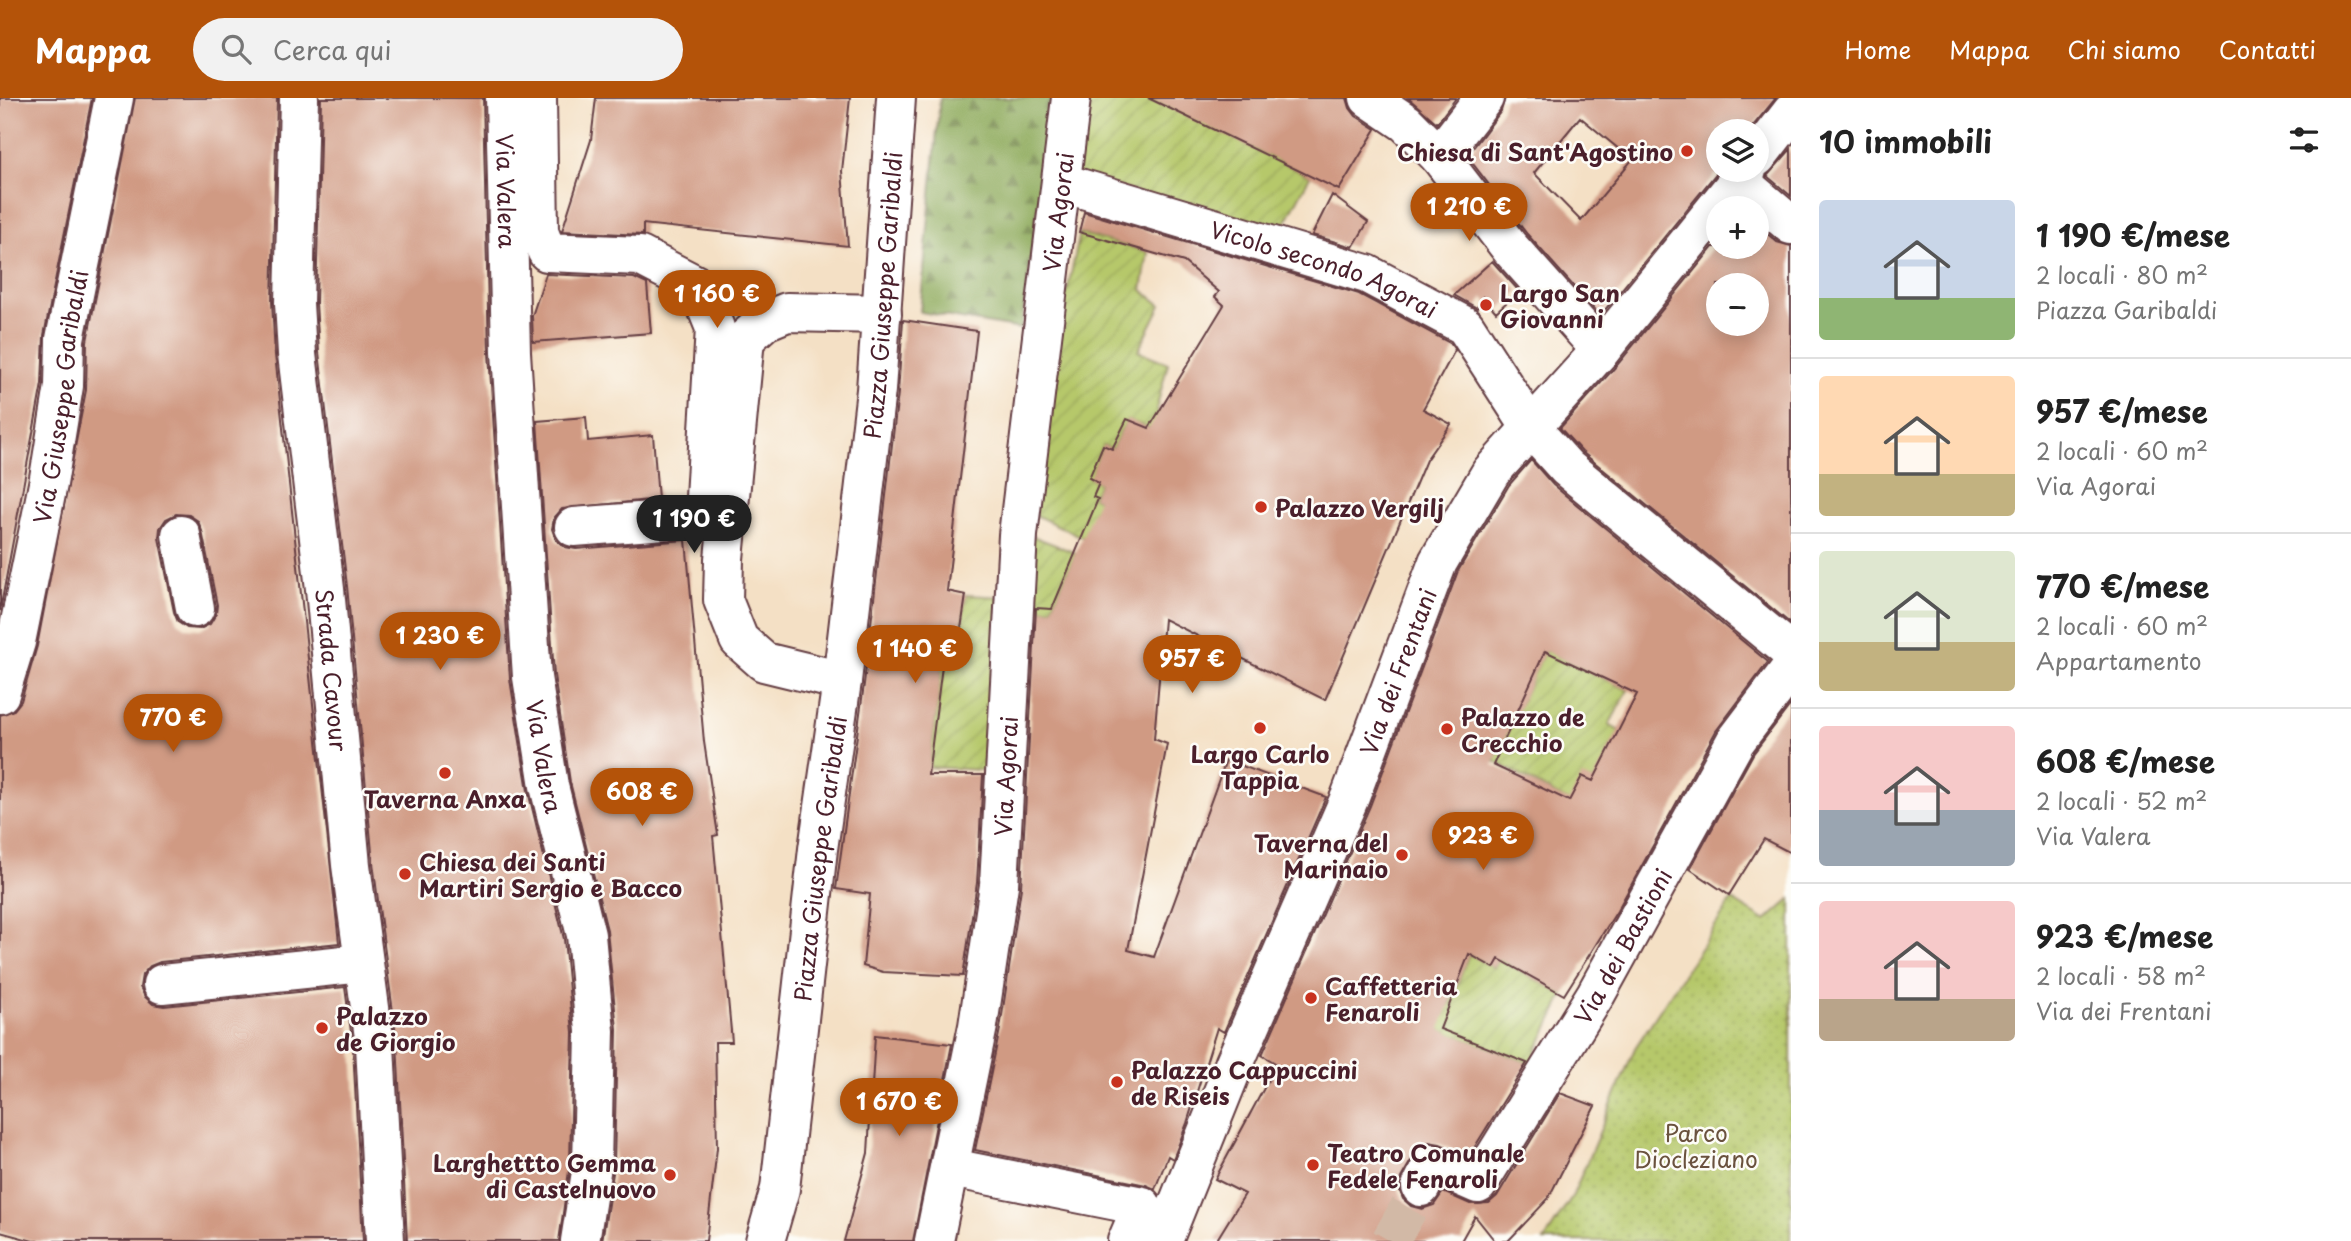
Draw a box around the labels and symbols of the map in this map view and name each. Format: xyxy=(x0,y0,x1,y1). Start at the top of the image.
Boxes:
street label: Via Valera xyxy=(488,133,526,249)
place label: Chiesa di Sant'Agostino xyxy=(1397,134,1673,169)
marker: Chiesa di Sant'Agostino xyxy=(1679,143,1695,159)
street label: Piazza Giuseppe Garibaldi xyxy=(853,150,910,441)
street label: Via Agorai xyxy=(1033,150,1082,274)
pin: 1 210 € xyxy=(1404,184,1534,243)
street label: Vicolo secondo Agorai xyxy=(1206,211,1444,326)
street label: Via Giuseppe Garibaldi xyxy=(23,266,96,527)
pin: 1 160 € xyxy=(652,271,782,330)
place label: Largo San Giovanni xyxy=(1500,275,1620,336)
marker: Largo San Giovanni xyxy=(1478,297,1494,313)
place label: Palazzo Vergilj xyxy=(1275,490,1444,525)
pin: 1 190 € xyxy=(629,496,759,555)
marker: Palazzo Vergilj xyxy=(1253,499,1269,515)
street label: Via dei Frentani xyxy=(1350,583,1444,760)
street label: Strada Cavour xyxy=(308,587,358,753)
pin: 1 230 € xyxy=(375,612,505,672)
pin: 1 140 € xyxy=(850,626,980,685)
pin: 957 € xyxy=(1143,636,1241,695)
pin: 770 € xyxy=(124,694,222,754)
street label: Via Valera xyxy=(518,697,573,817)
place label: Palazzo de Crecchio xyxy=(1461,699,1585,760)
street label: Piazza Giuseppe Garibaldi xyxy=(784,713,854,1003)
street label: Via Agorai xyxy=(984,715,1026,837)
marker: Largo Carlo Tappia xyxy=(1252,720,1268,736)
marker: Palazzo de Crecchio xyxy=(1439,721,1455,737)
place label: Largo Carlo Tappia xyxy=(1191,736,1329,797)
marker: Taverna Anxa xyxy=(437,765,453,781)
pin: 608 € xyxy=(593,768,691,828)
place label: Taverna Anxa xyxy=(364,781,527,816)
pin: 923 € xyxy=(1434,812,1532,872)
place label: Taverna del Marinaio xyxy=(1254,825,1388,886)
place label: Chiesa dei Santi Martiri Sergio e Bacco xyxy=(419,844,682,905)
marker: Taverna del Marinaio xyxy=(1394,847,1410,863)
street label: Via dei Bastioni xyxy=(1564,861,1680,1031)
marker: Chiesa dei Santi Martiri Sergio e Bacco xyxy=(397,866,413,882)
place label: Caffetteria Fenaroli xyxy=(1325,968,1457,1029)
marker: Caffetteria Fenaroli xyxy=(1303,990,1319,1006)
place label: Palazzo de Giorgio xyxy=(336,998,456,1059)
marker: Palazzo de Giorgio xyxy=(314,1020,330,1036)
place label: Palazzo Cappuccini de Riseis xyxy=(1131,1052,1357,1113)
marker: Palazzo Cappuccini de Riseis xyxy=(1109,1074,1125,1090)
pin: 1 670 € xyxy=(834,1079,964,1138)
park label: Parco Diocleziano xyxy=(1634,1115,1758,1176)
place label: Teatro Comunale Fedele Fenaroli xyxy=(1327,1135,1525,1196)
place label: Larghettto Gemma di Castelnuovo xyxy=(433,1145,656,1206)
marker: Teatro Comunale Fedele Fenaroli xyxy=(1305,1157,1321,1173)
marker: Larghettto Gemma di Castelnuovo xyxy=(662,1167,678,1183)

